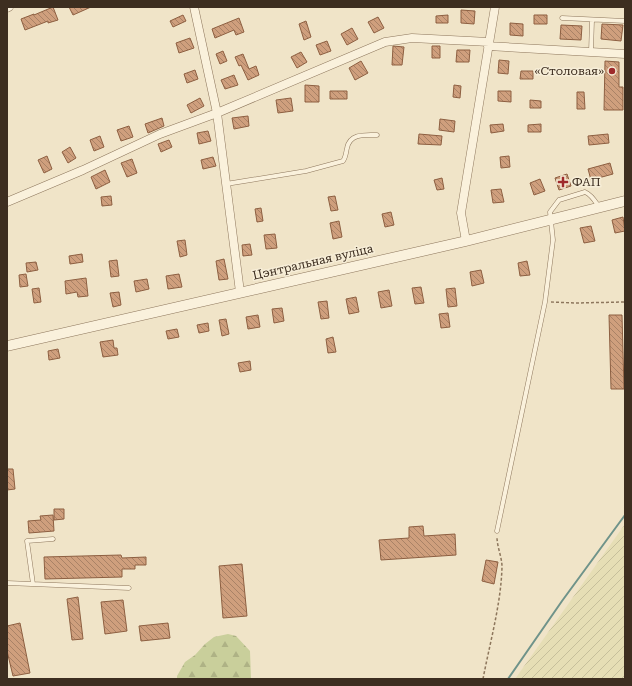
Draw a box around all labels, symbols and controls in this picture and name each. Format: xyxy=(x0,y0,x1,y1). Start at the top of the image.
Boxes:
place label: «Столовая» xyxy=(535,64,604,78)
marker: «Столовая» xyxy=(607,66,617,76)
place label: ФАП xyxy=(572,175,601,189)
marker: ФАП xyxy=(557,176,569,188)
street label: Цэнтральная вуліца xyxy=(251,241,375,283)

